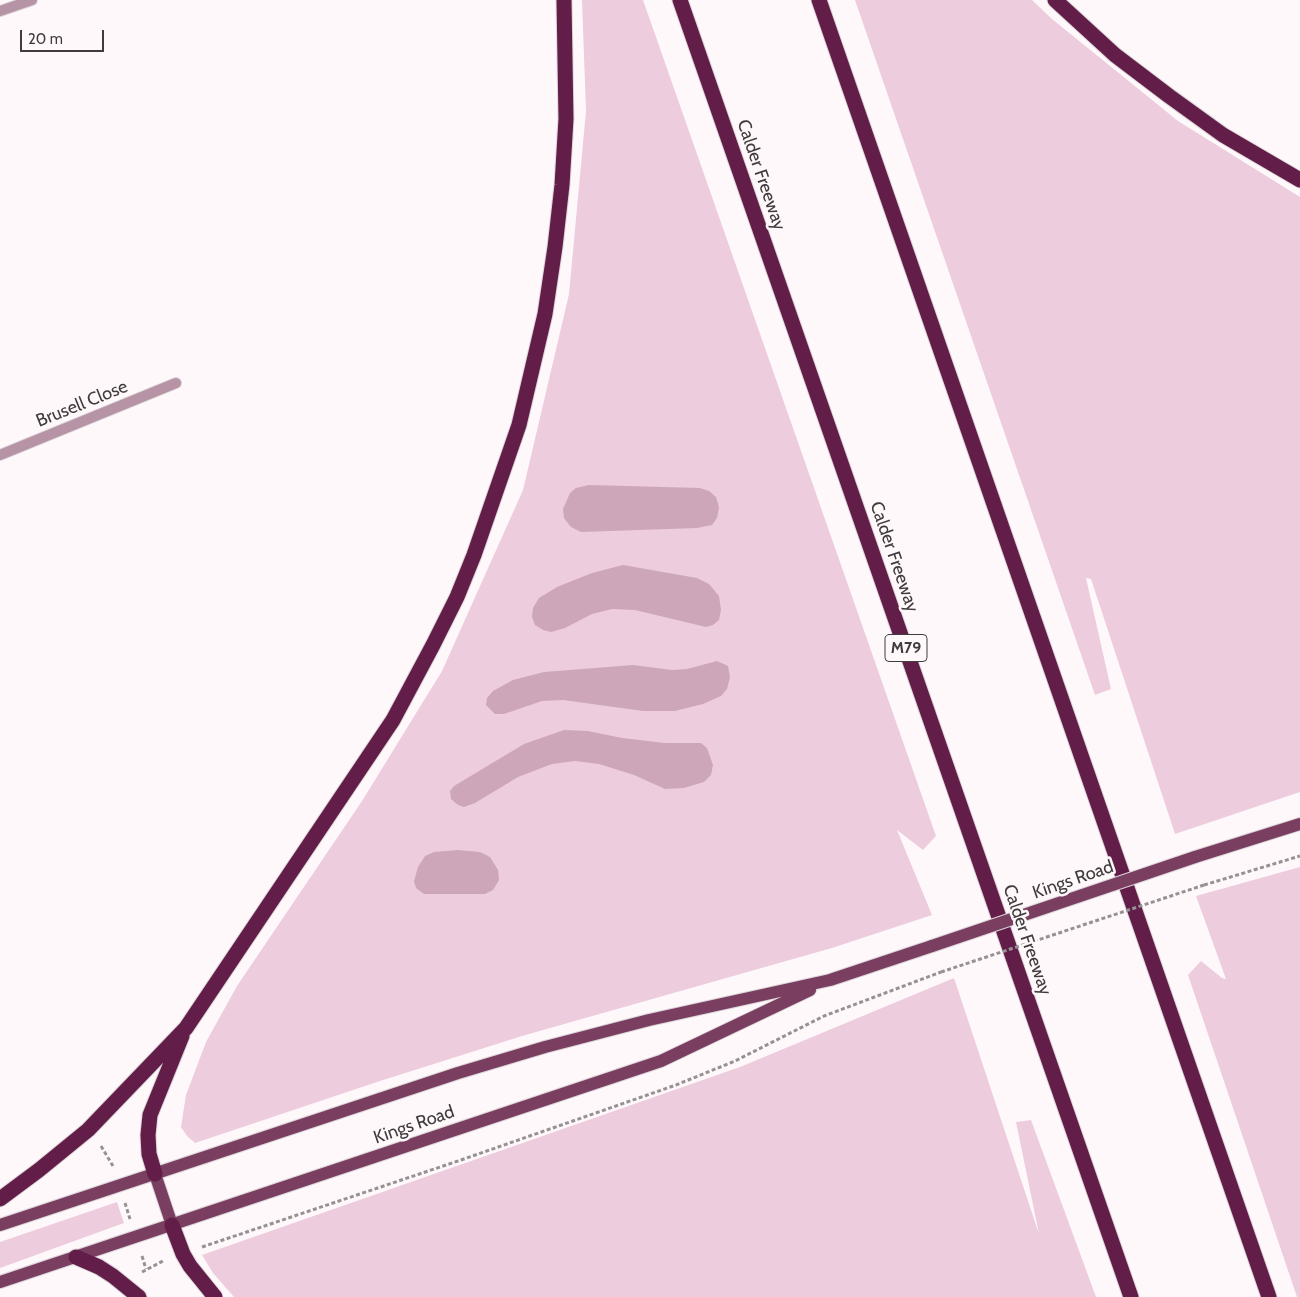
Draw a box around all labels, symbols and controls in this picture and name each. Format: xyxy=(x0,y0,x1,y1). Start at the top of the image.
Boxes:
scale bar xyxy=(22,20,106,52)
text: 20 m xyxy=(28,30,63,48)
street label: Calder Freeway xyxy=(732,117,790,233)
street label: Brusell Close xyxy=(33,376,131,432)
street label: Calder Freeway xyxy=(865,499,923,615)
road number: M79 xyxy=(885,634,927,661)
street label: Kings Road xyxy=(1030,856,1116,904)
street label: Calder Freeway xyxy=(998,882,1056,998)
street label: Kings Road xyxy=(371,1101,457,1149)

